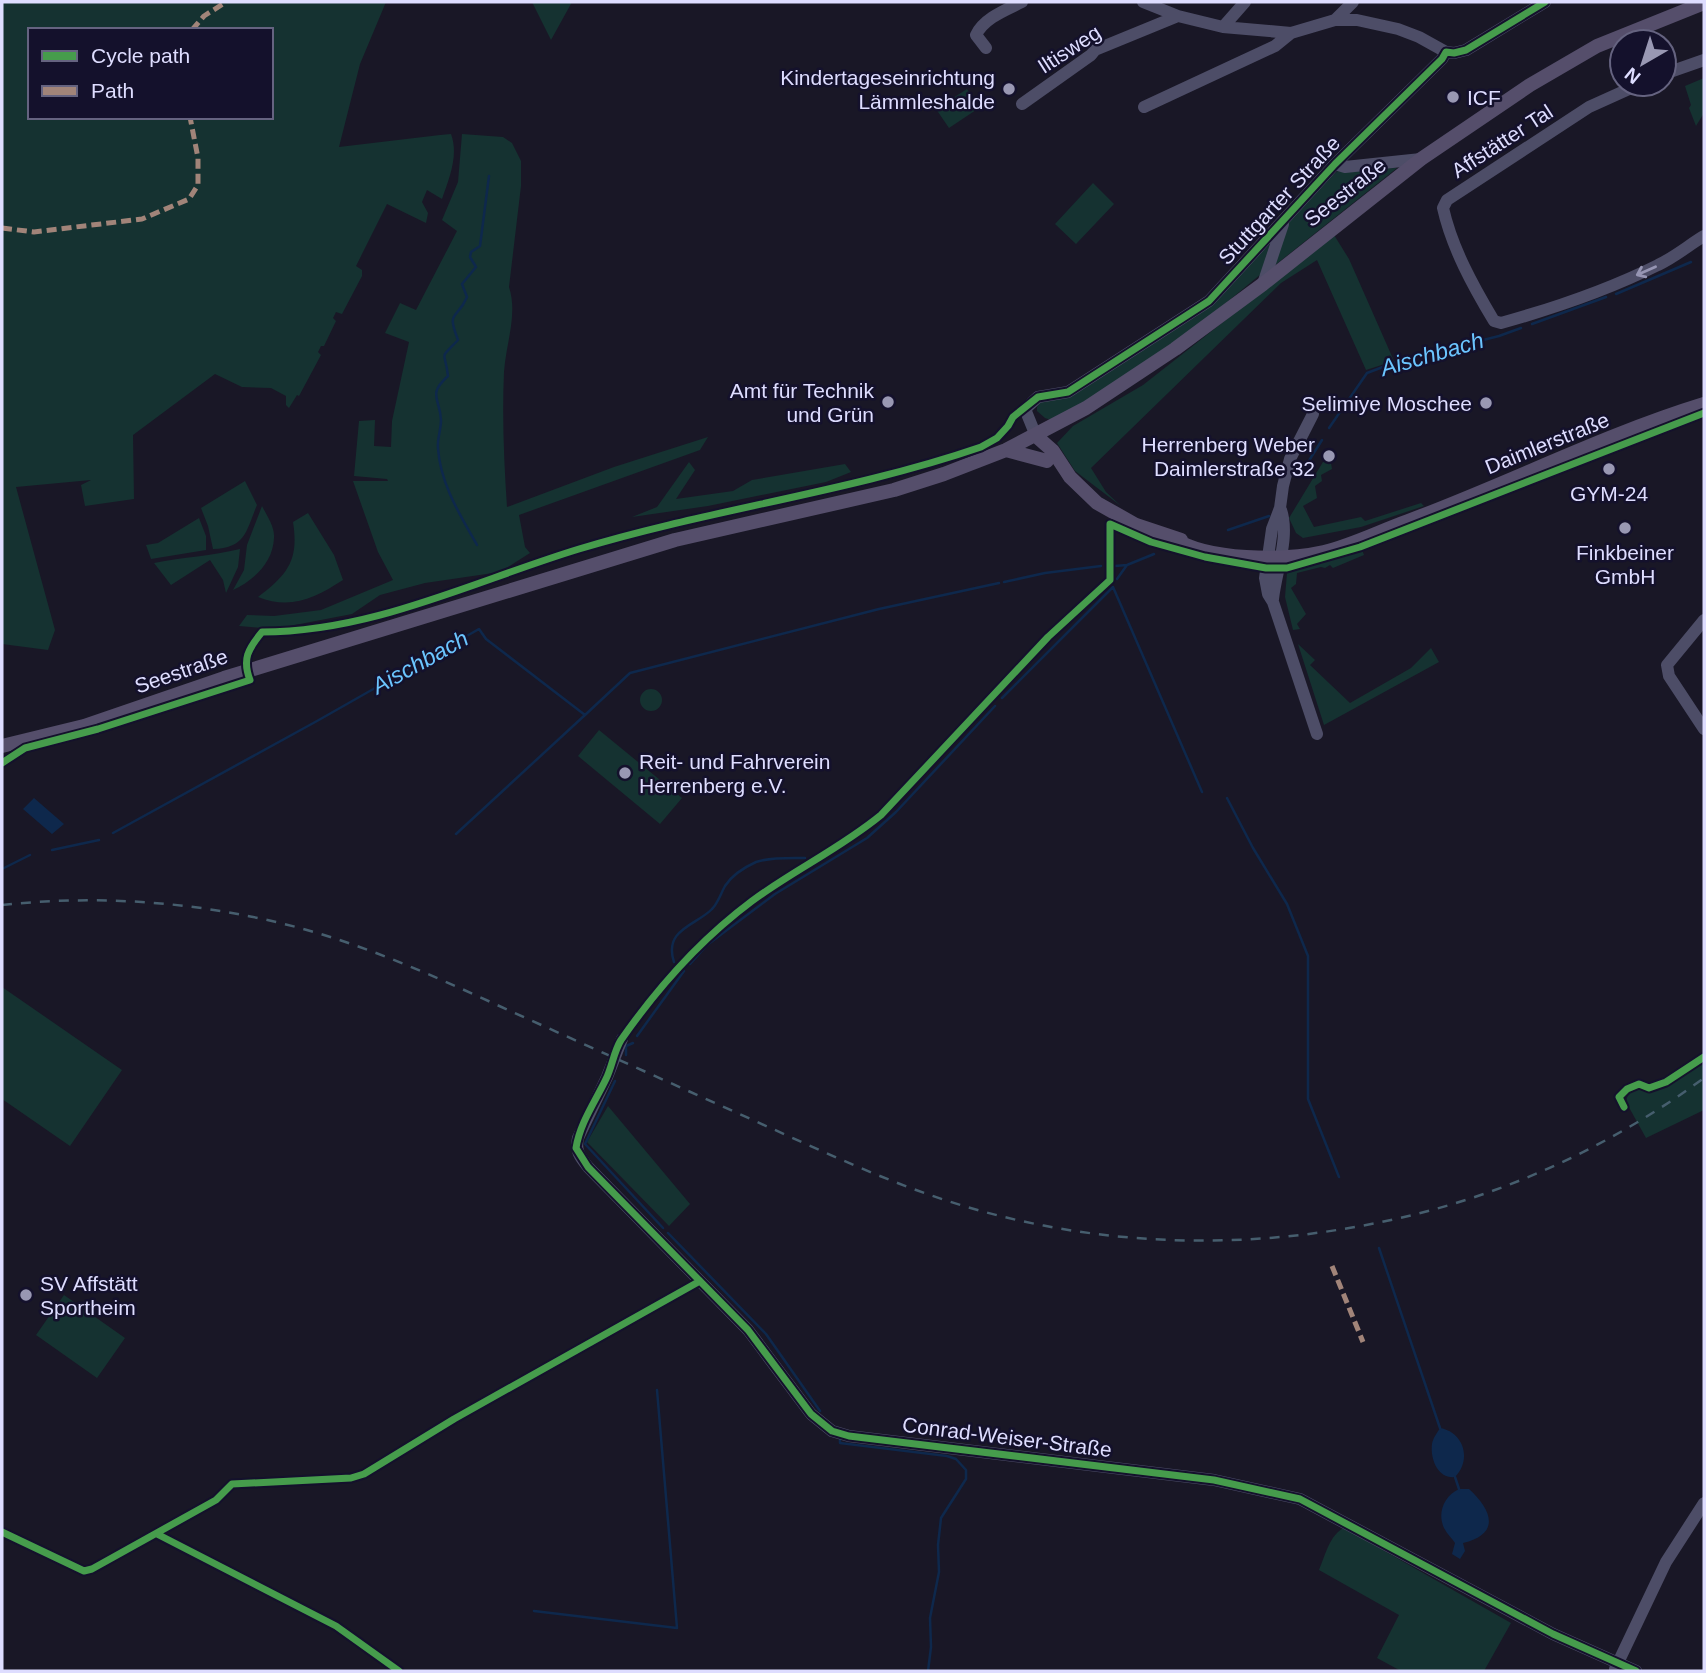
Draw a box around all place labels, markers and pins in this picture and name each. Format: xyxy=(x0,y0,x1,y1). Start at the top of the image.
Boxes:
place label: Kindertageseinrichtung Lämmleshalde xyxy=(780,66,995,113)
marker: Kindertageseinrichtung Lämmleshalde xyxy=(1001,81,1017,97)
place label: ICF xyxy=(1467,86,1501,109)
marker: ICF xyxy=(1445,89,1461,105)
place label: Amt für Technik und Grün xyxy=(730,379,874,426)
place label: Selimiye Moschee xyxy=(1302,392,1472,415)
marker: Amt für Technik und Grün xyxy=(880,394,896,410)
marker: Selimiye Moschee xyxy=(1478,395,1494,411)
place label: Herrenberg Weber Daimlerstraße 32 xyxy=(1141,433,1315,480)
marker: Herrenberg Weber Daimlerstraße 32 xyxy=(1321,448,1337,464)
marker: GYM-24 xyxy=(1601,461,1617,477)
place label: GYM-24 xyxy=(1570,482,1648,505)
marker: Finkbeiner GmbH xyxy=(1617,520,1633,536)
place label: Finkbeiner GmbH xyxy=(1576,541,1674,588)
place label: Reit- und Fahrverein Herrenberg e.V. xyxy=(639,750,830,797)
marker: Reit- und Fahrverein Herrenberg e.V. xyxy=(617,765,633,781)
place label: SV Affstätt Sportheim xyxy=(40,1272,138,1319)
marker: SV Affstätt Sportheim xyxy=(18,1287,34,1303)

